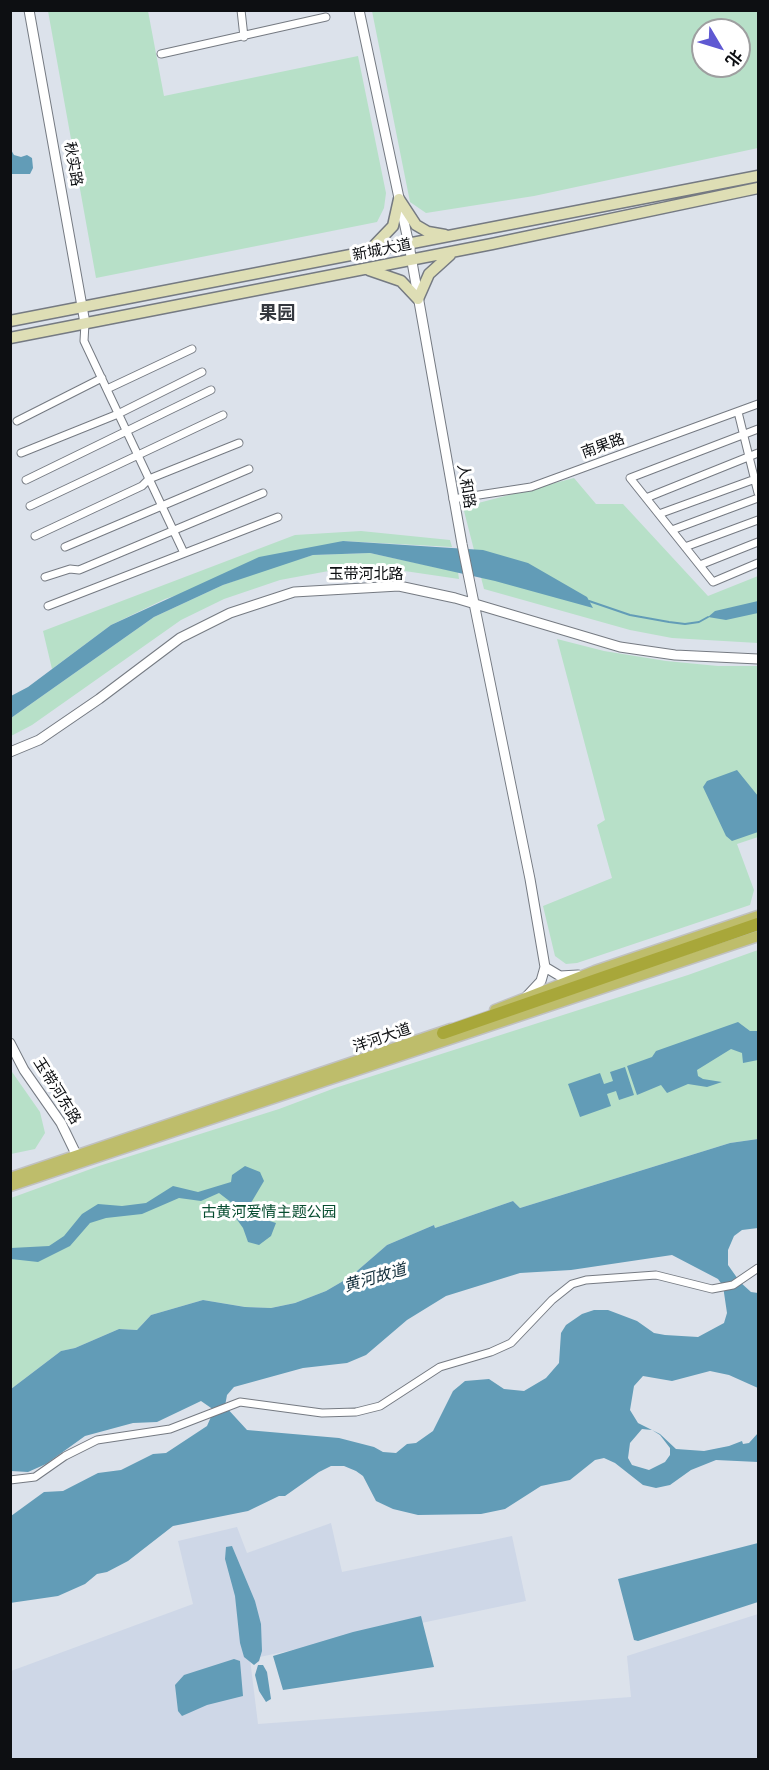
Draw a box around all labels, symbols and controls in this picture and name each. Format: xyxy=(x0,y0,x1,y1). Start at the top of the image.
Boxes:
north arrow xyxy=(691,18,751,78)
text: 北 xyxy=(722,46,746,70)
street label: 秋实路 xyxy=(60,140,86,188)
street label: 新城大道 xyxy=(351,235,413,265)
district label: 果园 xyxy=(259,303,295,325)
street label: 南果路 xyxy=(579,430,627,462)
street label: 人和路 xyxy=(453,462,479,510)
street label: 玉带河北路 xyxy=(329,565,403,583)
street label: 洋河大道 xyxy=(351,1020,413,1056)
street label: 玉带河东路 xyxy=(29,1054,85,1128)
park label: 古黄河爱情主题公园 xyxy=(202,1203,336,1221)
water label: 黄河故道 xyxy=(342,1260,408,1296)

